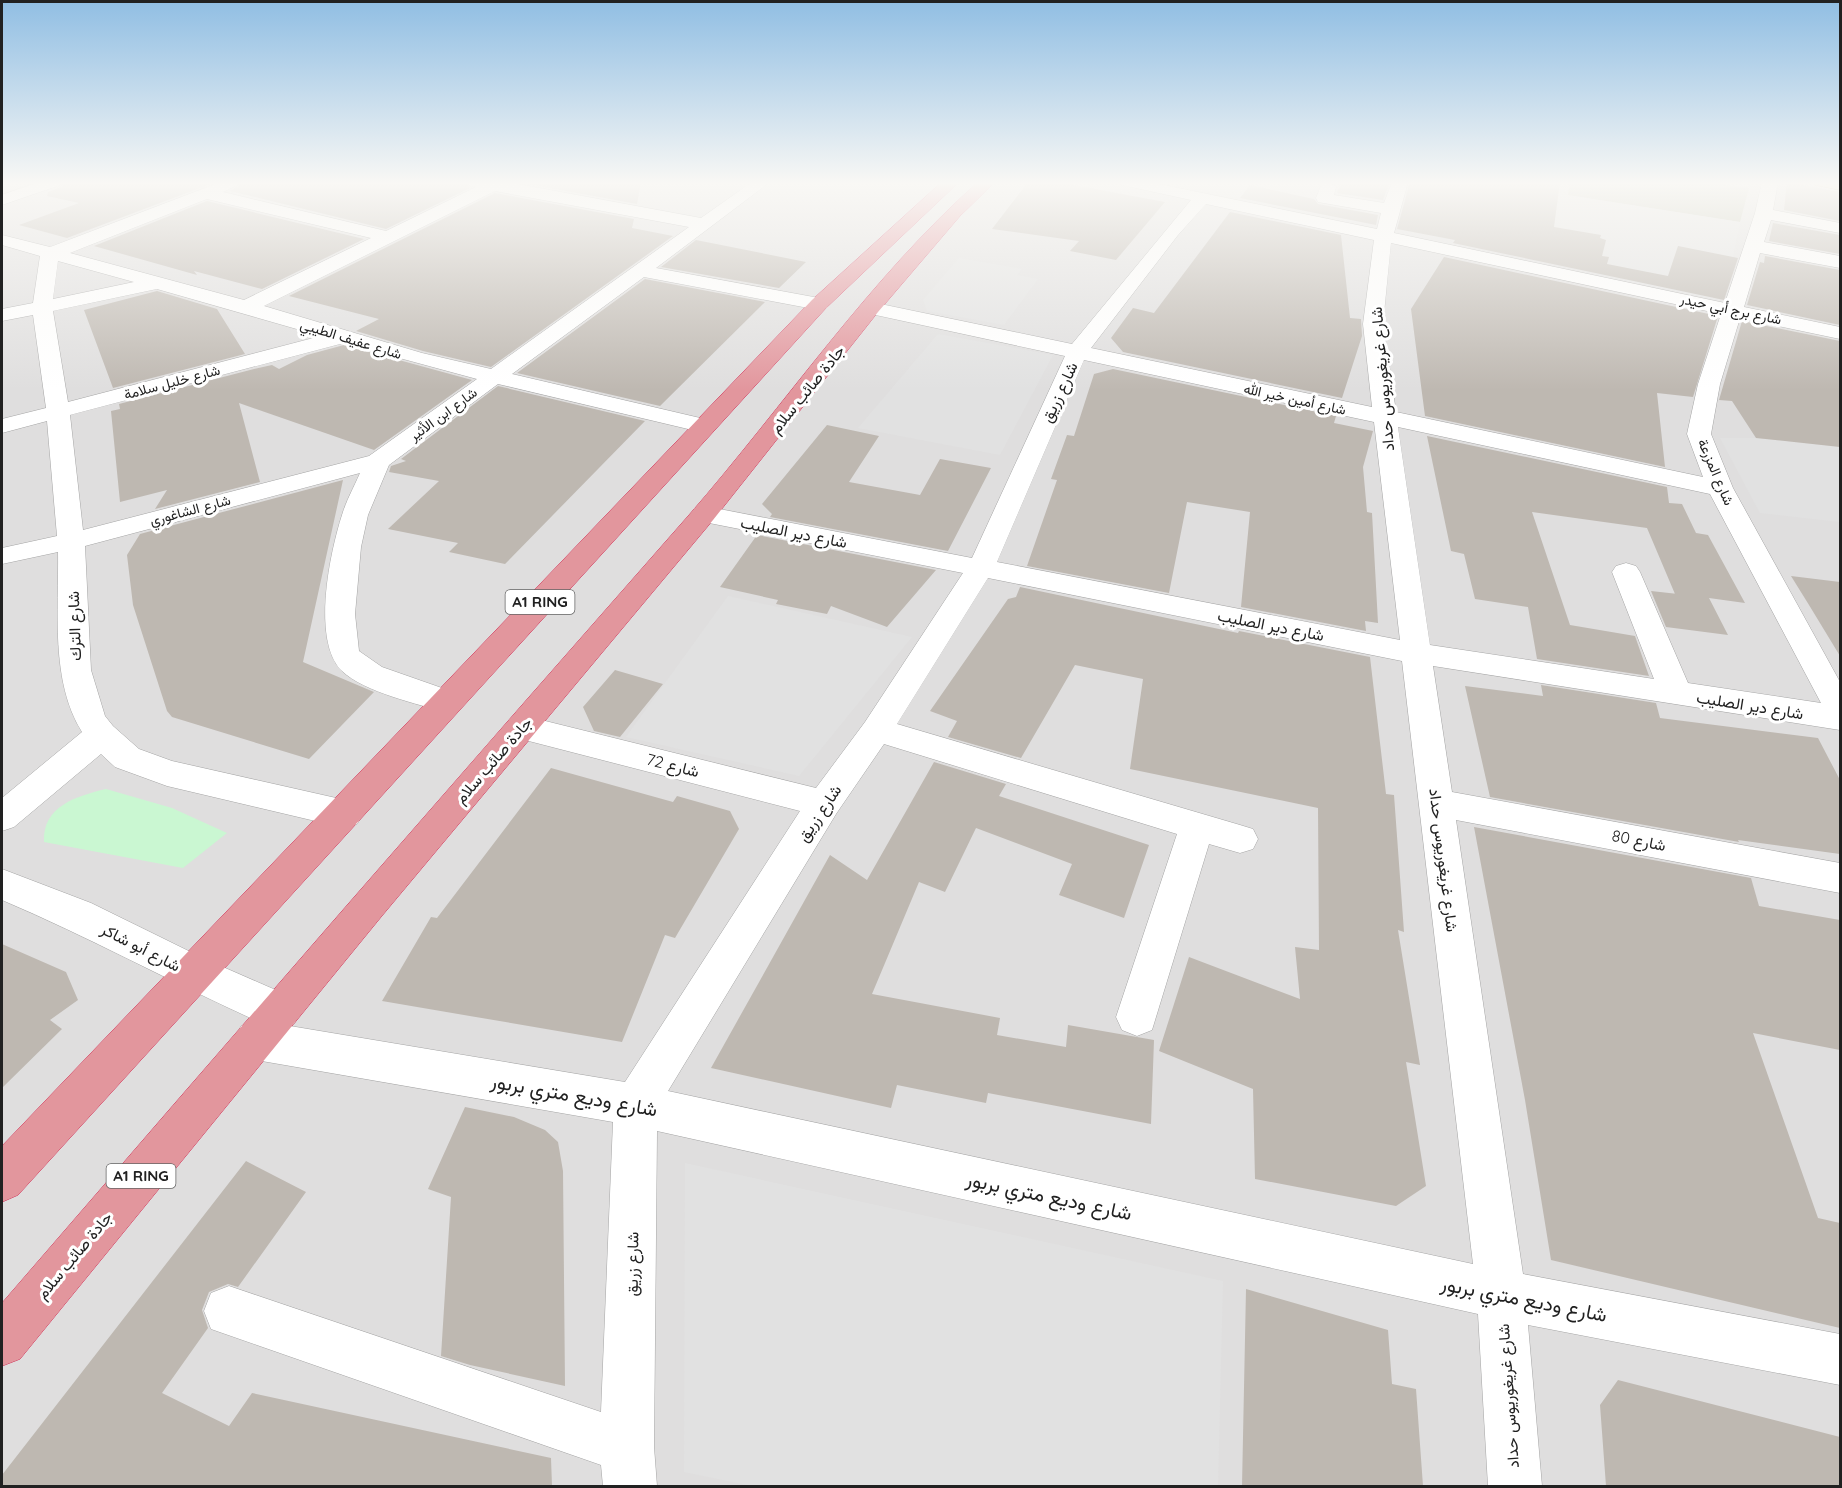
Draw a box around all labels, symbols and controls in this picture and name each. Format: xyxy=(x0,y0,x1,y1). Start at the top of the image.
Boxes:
street label: شارع برج أبي حيدر xyxy=(1677,289,1783,331)
street label: شارع غريغوريوس حداد xyxy=(1366,306,1400,452)
street label: شارع عفيف الطيبي xyxy=(297,315,404,366)
street label: جادة صائب سلام xyxy=(765,341,850,438)
street label: شارع زريق xyxy=(1036,359,1084,426)
street label: شارع خليل سلامة xyxy=(122,361,223,405)
street label: شارع أمين خير الله xyxy=(1242,379,1348,421)
street label: شارع ابن الأثير xyxy=(405,383,482,447)
street label: شارع المزرعة xyxy=(1692,436,1738,509)
street label: شارع الشاغوري xyxy=(148,491,233,532)
street label: شارع دير الصليب xyxy=(739,512,849,554)
road number: A1 RING xyxy=(506,590,574,614)
street label: شارع الترك xyxy=(63,591,87,661)
street label: شارع دير الصليب xyxy=(1216,605,1326,647)
street label: شارع دير الصليب xyxy=(1695,687,1805,725)
street label: جادة صائب سلام xyxy=(450,713,537,808)
street label: شارع 72 xyxy=(644,749,701,783)
street label: شارع زريق xyxy=(793,781,847,846)
street label: شارع غريغوريوس حداد xyxy=(1423,787,1463,933)
street label: شارع 80 xyxy=(1610,825,1668,857)
street label: شارع أبو شاكر xyxy=(96,918,184,977)
street label: شارع وديع متري بربور xyxy=(487,1067,659,1126)
road number: A1 RING xyxy=(106,1164,176,1188)
street label: شارع وديع متري بربور xyxy=(962,1166,1134,1230)
street label: جادة صائب سلام xyxy=(32,1207,117,1303)
street label: شارع زريق xyxy=(621,1232,645,1297)
street label: شارع وديع متري بربور xyxy=(1437,1270,1609,1332)
street label: شارع غريغوريوس حداد xyxy=(1493,1323,1525,1469)

